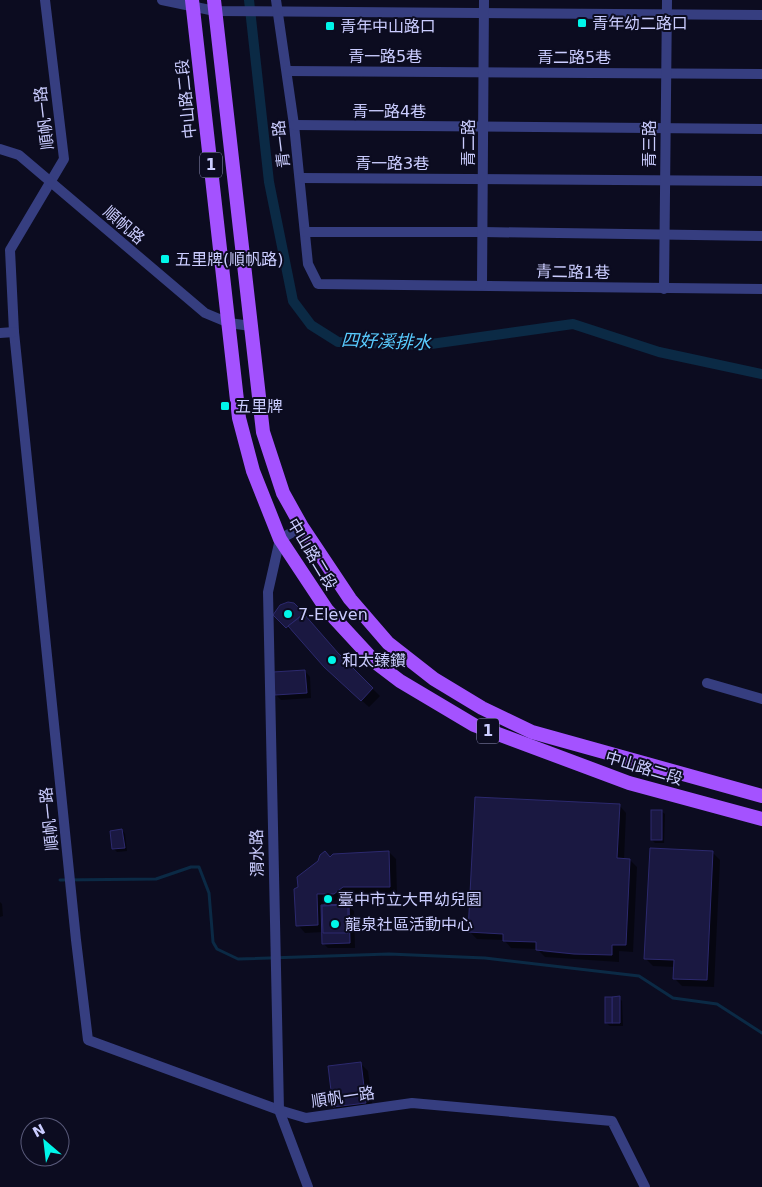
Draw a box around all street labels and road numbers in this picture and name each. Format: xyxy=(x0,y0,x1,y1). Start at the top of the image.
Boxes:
street label: 青一路5巷 xyxy=(348,47,422,66)
street label: 青二路5巷 xyxy=(537,48,611,67)
street label: 中山路二段 xyxy=(172,58,200,140)
street label: 順帆一路 xyxy=(31,85,57,151)
street label: 青一路4巷 xyxy=(352,102,426,121)
street label: 青一路 xyxy=(269,119,293,169)
street label: 青二路 xyxy=(459,119,478,167)
street label: 青三路 xyxy=(640,120,659,168)
road number: 1 xyxy=(200,152,222,178)
street label: 青一路3巷 xyxy=(355,154,429,173)
street label: 順帆路 xyxy=(100,202,148,248)
street label: 青二路1巷 xyxy=(536,262,610,282)
street label: 中山路二段 xyxy=(283,515,341,593)
road number: 1 xyxy=(477,718,499,744)
street label: 中山路二段 xyxy=(603,747,685,789)
street label: 順帆一路 xyxy=(36,786,62,852)
street label: 渭水路 xyxy=(247,829,267,877)
street label: 順帆一路 xyxy=(310,1083,376,1111)

